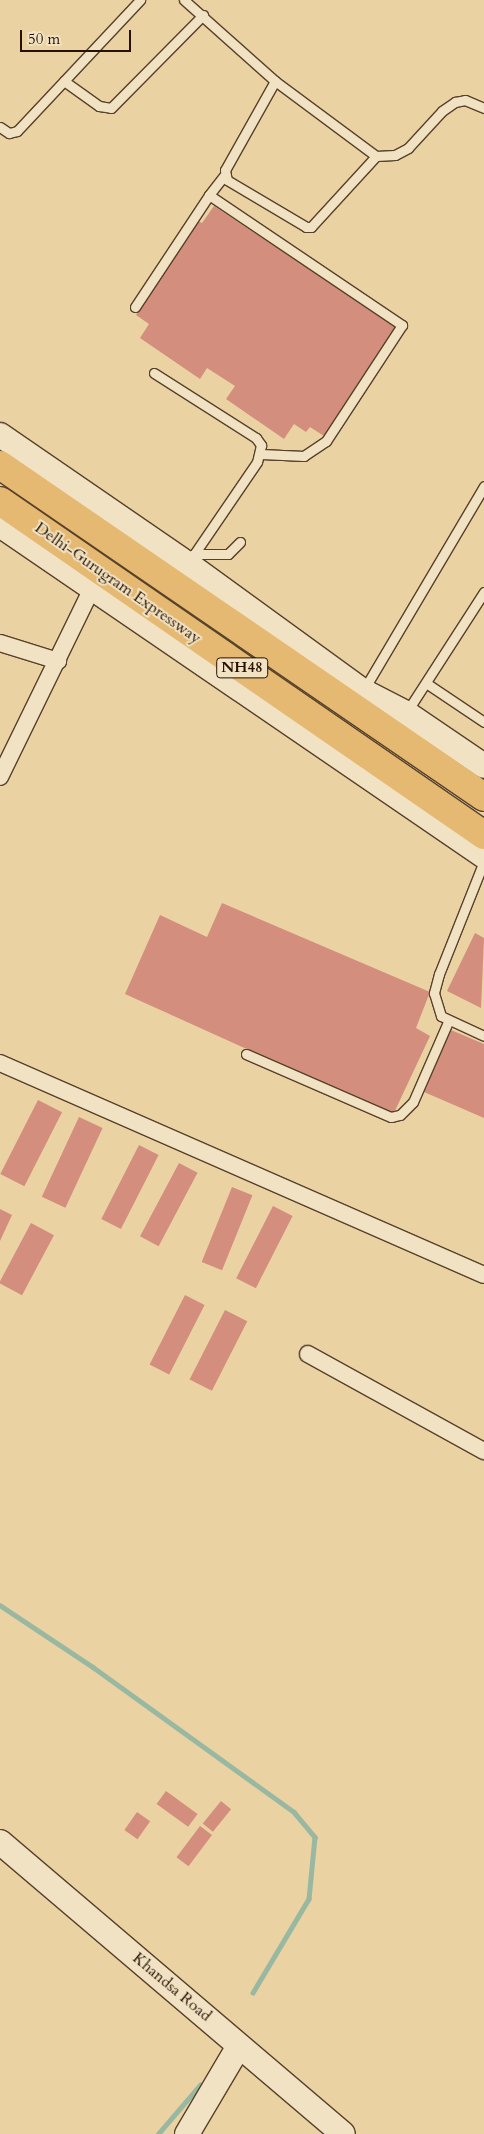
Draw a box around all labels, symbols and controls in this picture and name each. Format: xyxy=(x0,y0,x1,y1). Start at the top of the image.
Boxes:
scale bar xyxy=(22,20,134,52)
text: 50 m xyxy=(28,29,60,49)
street label: Delhi-Gurugram Expressway xyxy=(31,518,205,648)
road number: NH48 xyxy=(216,656,268,680)
street label: Khandsa Road xyxy=(129,1948,215,2026)

